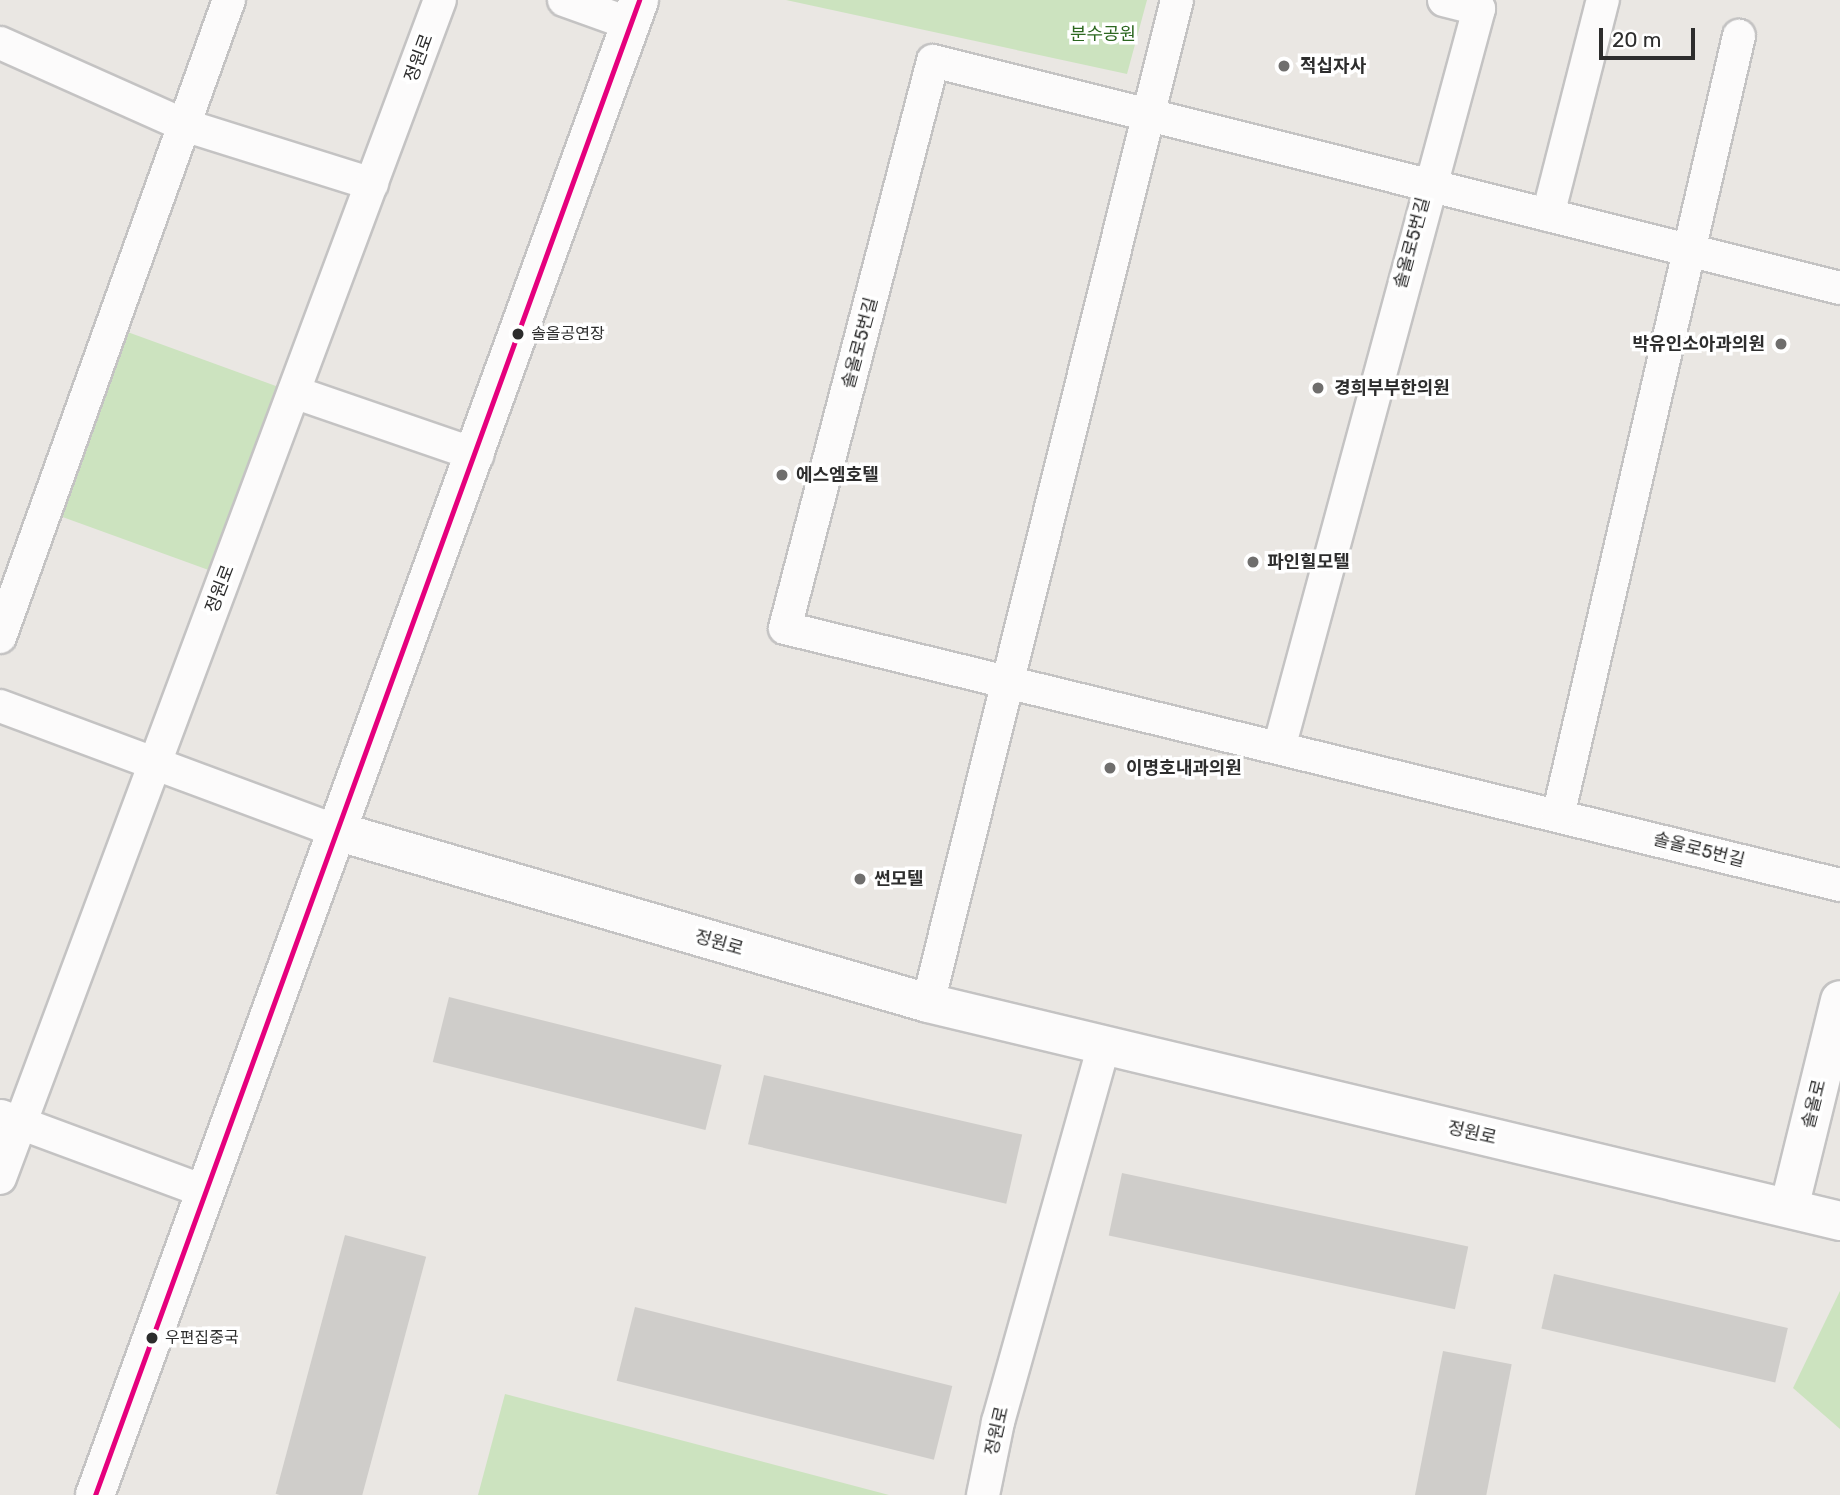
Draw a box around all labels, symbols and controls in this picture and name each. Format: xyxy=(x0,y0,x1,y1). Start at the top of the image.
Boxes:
scale bar xyxy=(1602,14,1698,58)
park label: 분수공원 xyxy=(1070,23,1136,45)
text: 20 m xyxy=(1612,27,1661,52)
street label: 정원로 xyxy=(400,31,438,85)
place label: 적십자사 xyxy=(1300,55,1366,77)
marker: 적십자사 xyxy=(1274,56,1294,76)
street label: 솔올로5번길 xyxy=(1389,195,1435,291)
street label: 솔올로5번길 xyxy=(837,295,883,391)
place label: 솔올공연장 xyxy=(531,324,605,344)
marker: 솔올공연장 xyxy=(511,327,525,341)
place label: 박유인소아과의원 xyxy=(1633,333,1765,355)
marker: 박유인소아과의원 xyxy=(1771,334,1791,354)
place label: 경희부부한의원 xyxy=(1334,377,1450,399)
marker: 경희부부한의원 xyxy=(1308,378,1328,398)
place label: 에스엠호텔 xyxy=(796,464,879,486)
marker: 에스엠호텔 xyxy=(774,467,790,483)
place label: 파인힐모텔 xyxy=(1267,551,1350,573)
marker: 파인힐모텔 xyxy=(1245,554,1261,570)
street label: 정원로 xyxy=(201,562,239,616)
place label: 이명호내과의원 xyxy=(1126,757,1242,779)
marker: 이명호내과의원 xyxy=(1100,758,1120,778)
street label: 솔올로5번길 xyxy=(1651,828,1747,872)
place label: 썬모텔 xyxy=(874,868,924,890)
marker: 썬모텔 xyxy=(852,871,868,887)
street label: 정원로 xyxy=(692,926,746,960)
street label: 솔올로 xyxy=(1798,1077,1830,1131)
street label: 정원로 xyxy=(1445,1117,1499,1149)
place label: 우편집중국 xyxy=(165,1328,239,1348)
marker: 우편집중국 xyxy=(145,1331,159,1345)
street label: 정원로 xyxy=(981,1404,1013,1458)

